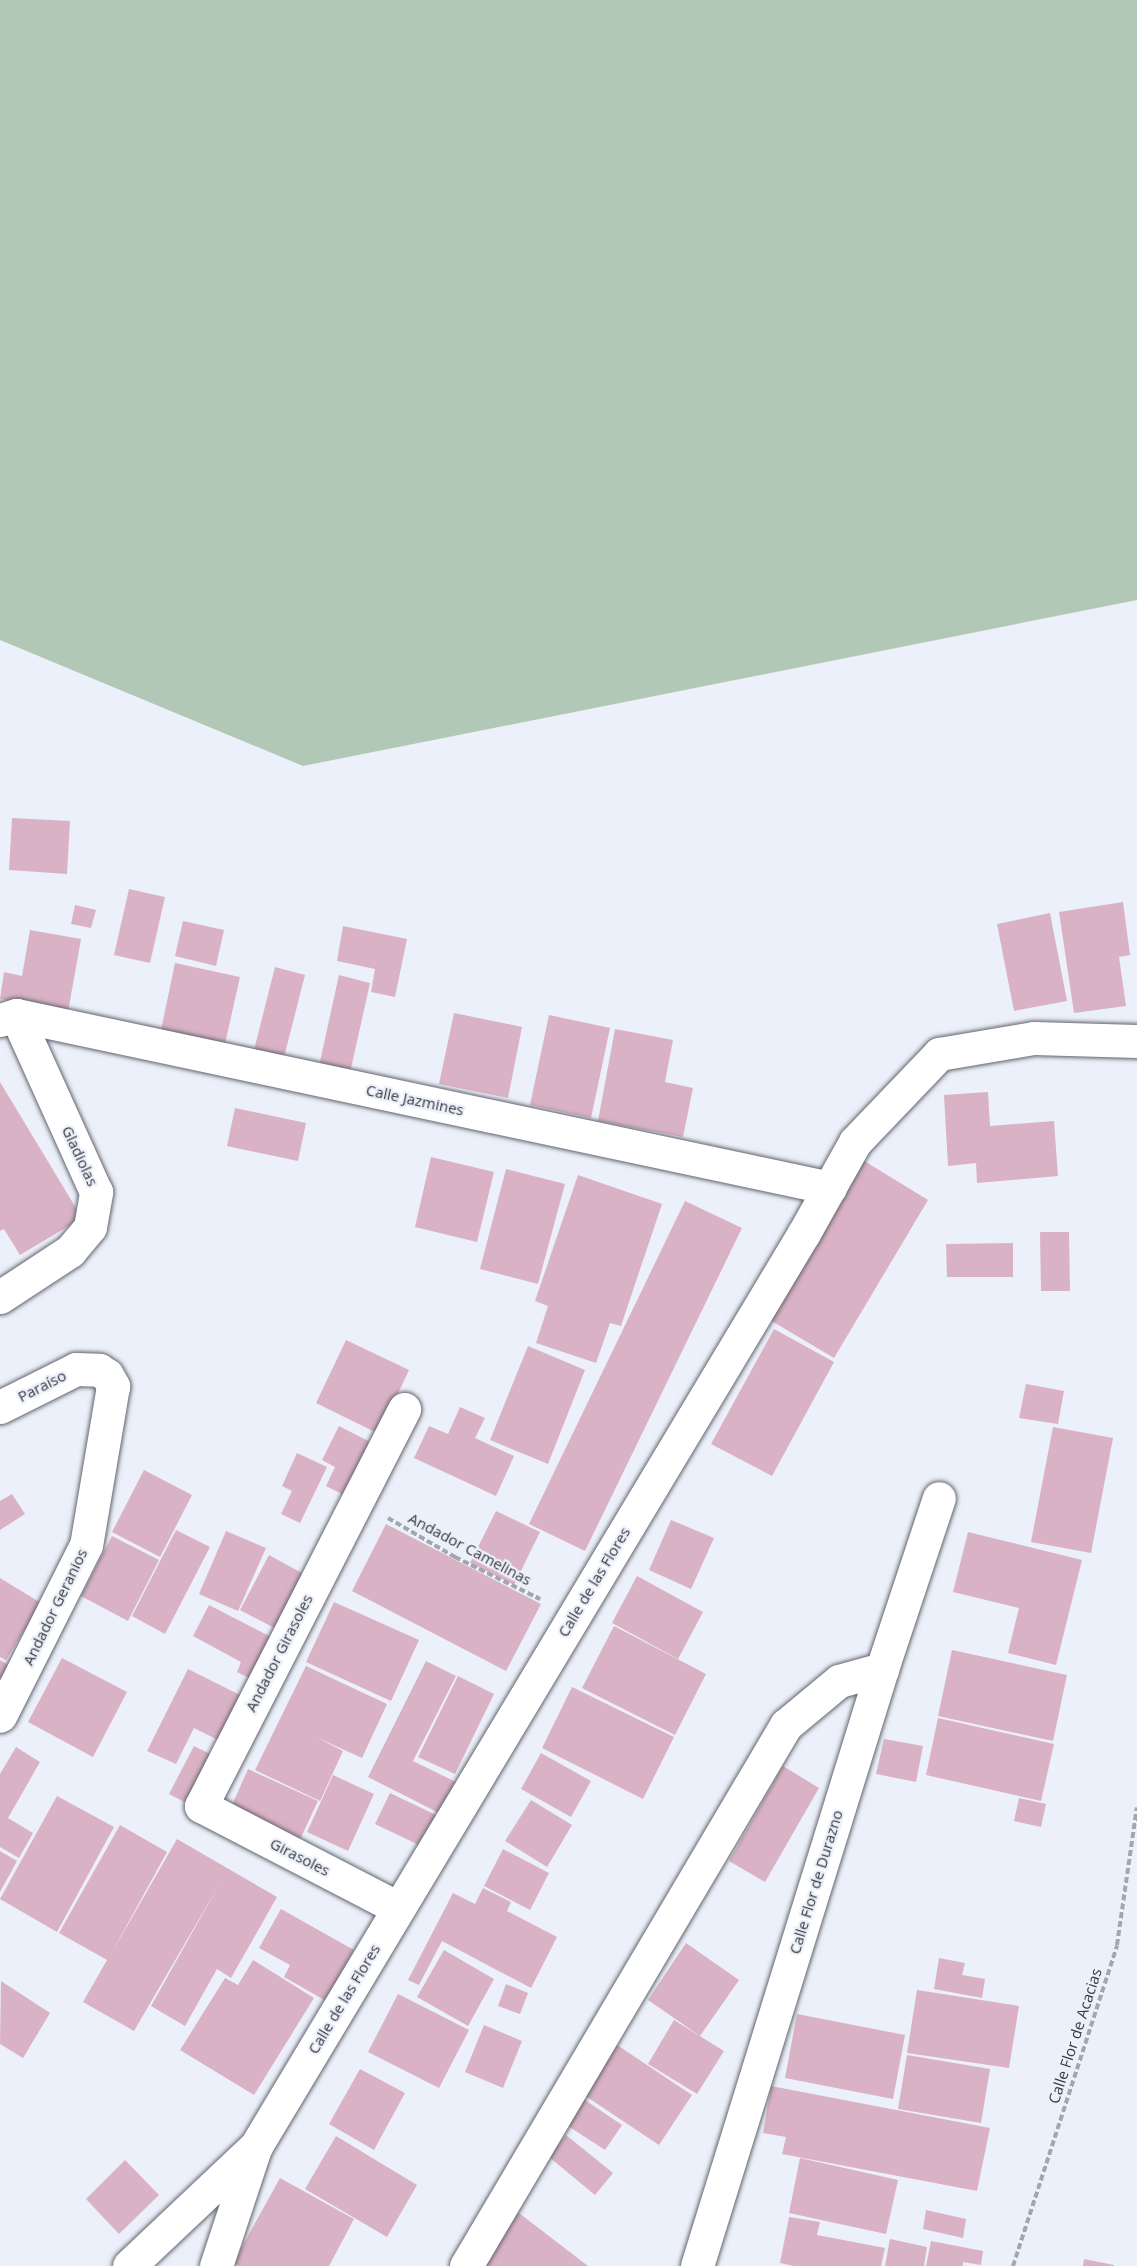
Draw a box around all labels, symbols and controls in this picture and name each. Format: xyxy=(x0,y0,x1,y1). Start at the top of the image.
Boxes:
street label: Calle Jazmines xyxy=(364,1081,466,1119)
street label: Gladiolas xyxy=(58,1123,102,1189)
street label: Paraíso xyxy=(15,1366,69,1406)
street label: Andador Camelinas xyxy=(405,1509,535,1589)
street label: Calle de las Flores xyxy=(554,1524,634,1640)
street label: Andador Geranios xyxy=(19,1546,91,1668)
street label: Andador Girasoles xyxy=(242,1591,316,1715)
street label: Calle Flor de Durazno xyxy=(786,1808,846,1956)
street label: Girasoles xyxy=(267,1834,333,1880)
street label: Calle de las Flores xyxy=(304,1941,384,2057)
street label: Calle Flor de Acacias xyxy=(1045,1966,1105,2106)

